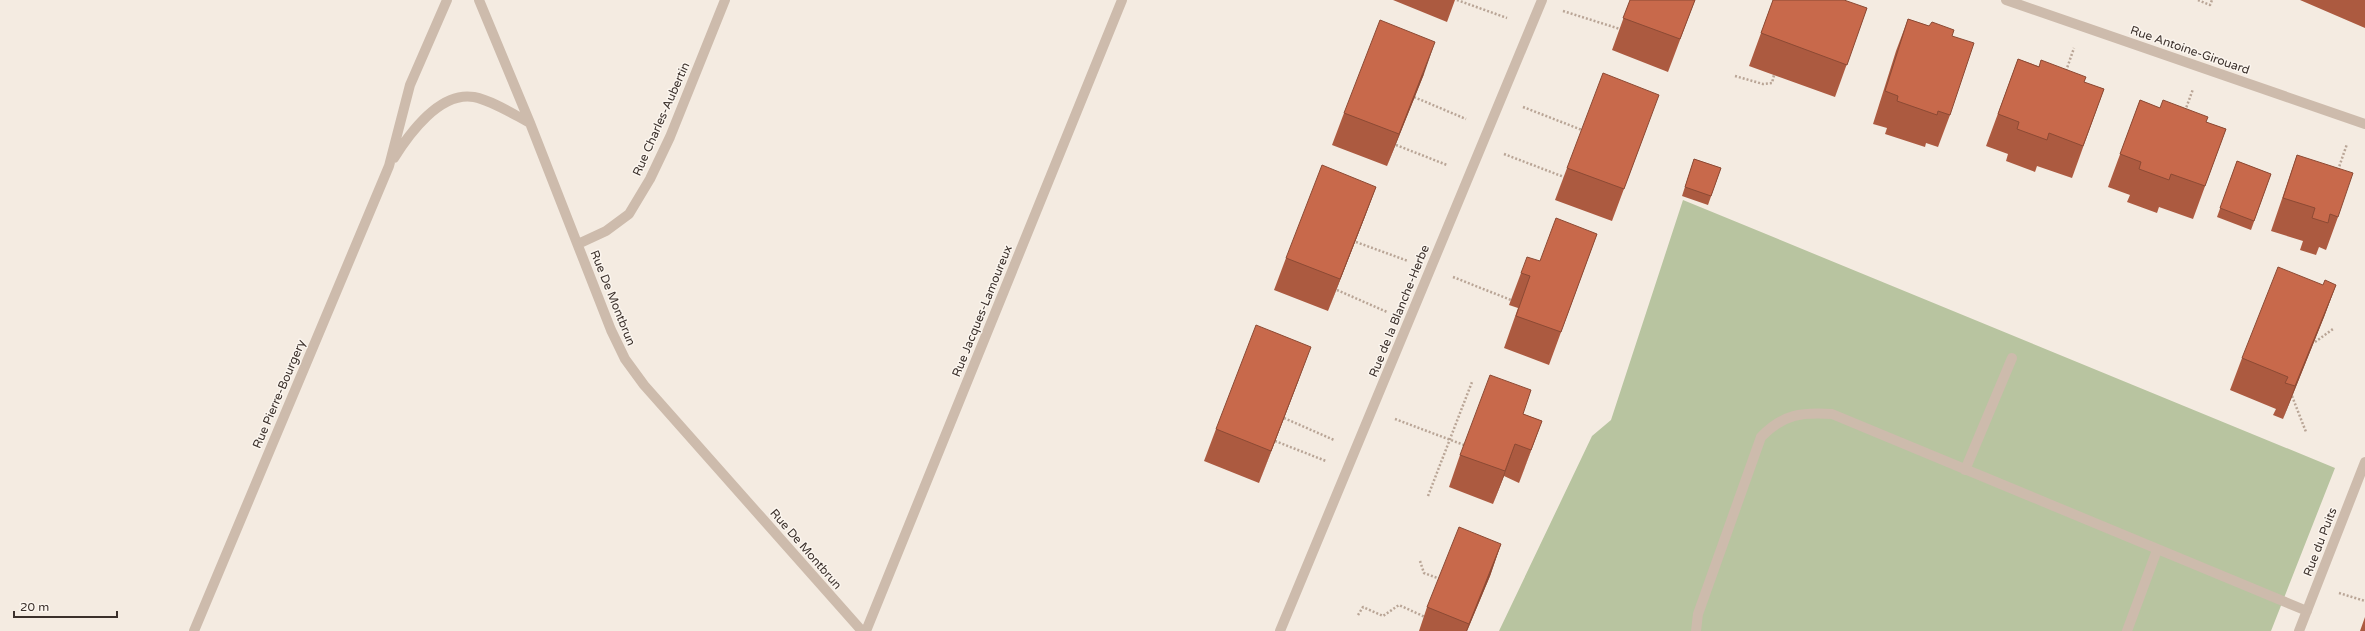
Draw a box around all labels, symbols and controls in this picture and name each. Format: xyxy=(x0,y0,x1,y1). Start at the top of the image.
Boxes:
street label: Rue Antoine-Girouard xyxy=(2128,23,2252,77)
street label: Rue Charles-Aubertin xyxy=(630,60,692,178)
street label: Rue Jacques-Lamoureux xyxy=(949,243,1015,379)
street label: Rue de la Blanche-Herbe xyxy=(1366,243,1432,379)
street label: Rue De Montbrun xyxy=(587,248,639,348)
street label: Rue Pierre-Bourgery xyxy=(250,337,308,451)
street label: Rue du Puits xyxy=(2300,505,2340,578)
street label: Rue De Montbrun xyxy=(767,506,845,592)
scale bar xyxy=(14,593,117,619)
text: 20 m xyxy=(20,600,49,614)

